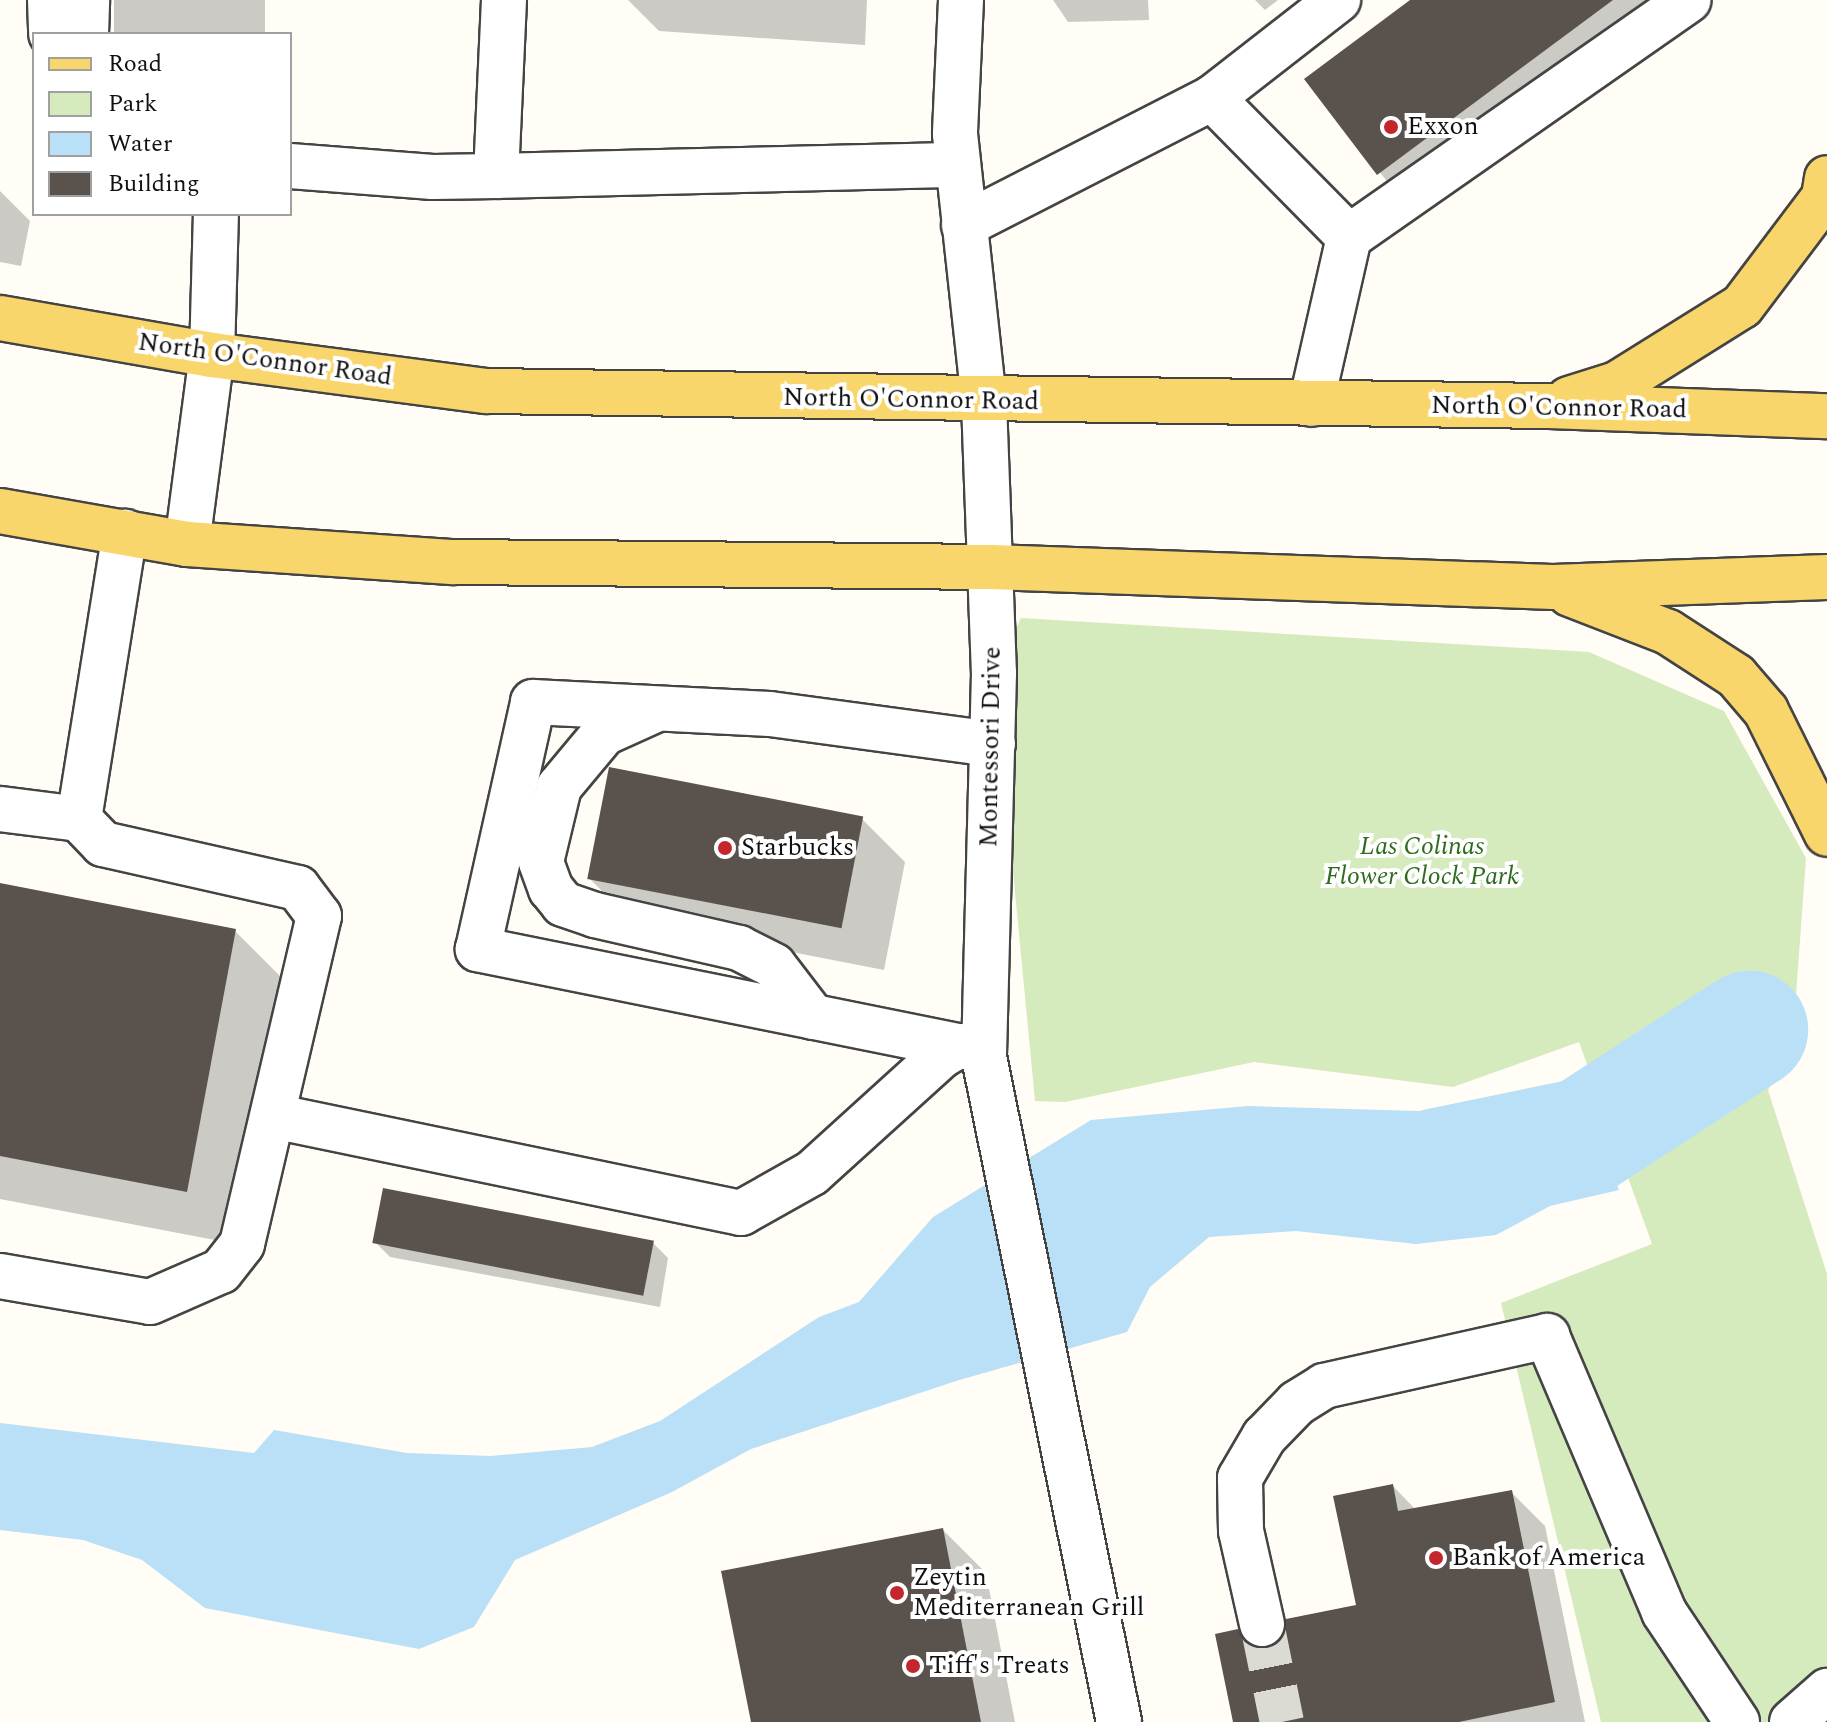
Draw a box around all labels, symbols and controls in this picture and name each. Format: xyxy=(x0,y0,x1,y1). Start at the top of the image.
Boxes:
legend xyxy=(32,32,292,216)
text: Road xyxy=(108,46,162,82)
text: Park xyxy=(108,86,158,122)
place label: Exxon xyxy=(1407,111,1479,143)
marker: Exxon xyxy=(1382,118,1400,136)
text: Water xyxy=(108,126,172,162)
text: Building xyxy=(108,166,200,202)
street label: North O'Connor Road xyxy=(136,327,394,393)
street label: North O'Connor Road xyxy=(783,382,1039,418)
street label: North O'Connor Road xyxy=(1431,390,1687,426)
street label: Montessori Drive xyxy=(974,646,1008,848)
park label: Las Colinas Flower Clock Park xyxy=(1325,831,1519,892)
place label: Starbucks xyxy=(741,832,854,864)
marker: Starbucks xyxy=(716,839,734,857)
place label: Bank of America xyxy=(1452,1542,1645,1574)
marker: Bank of America xyxy=(1427,1549,1445,1567)
place label: Zeytin Mediterranean Grill xyxy=(913,1562,1145,1624)
marker: Zeytin Mediterranean Grill xyxy=(888,1584,906,1602)
place label: Tiff's Treats xyxy=(929,1650,1070,1682)
marker: Tiff's Treats xyxy=(904,1657,922,1675)

